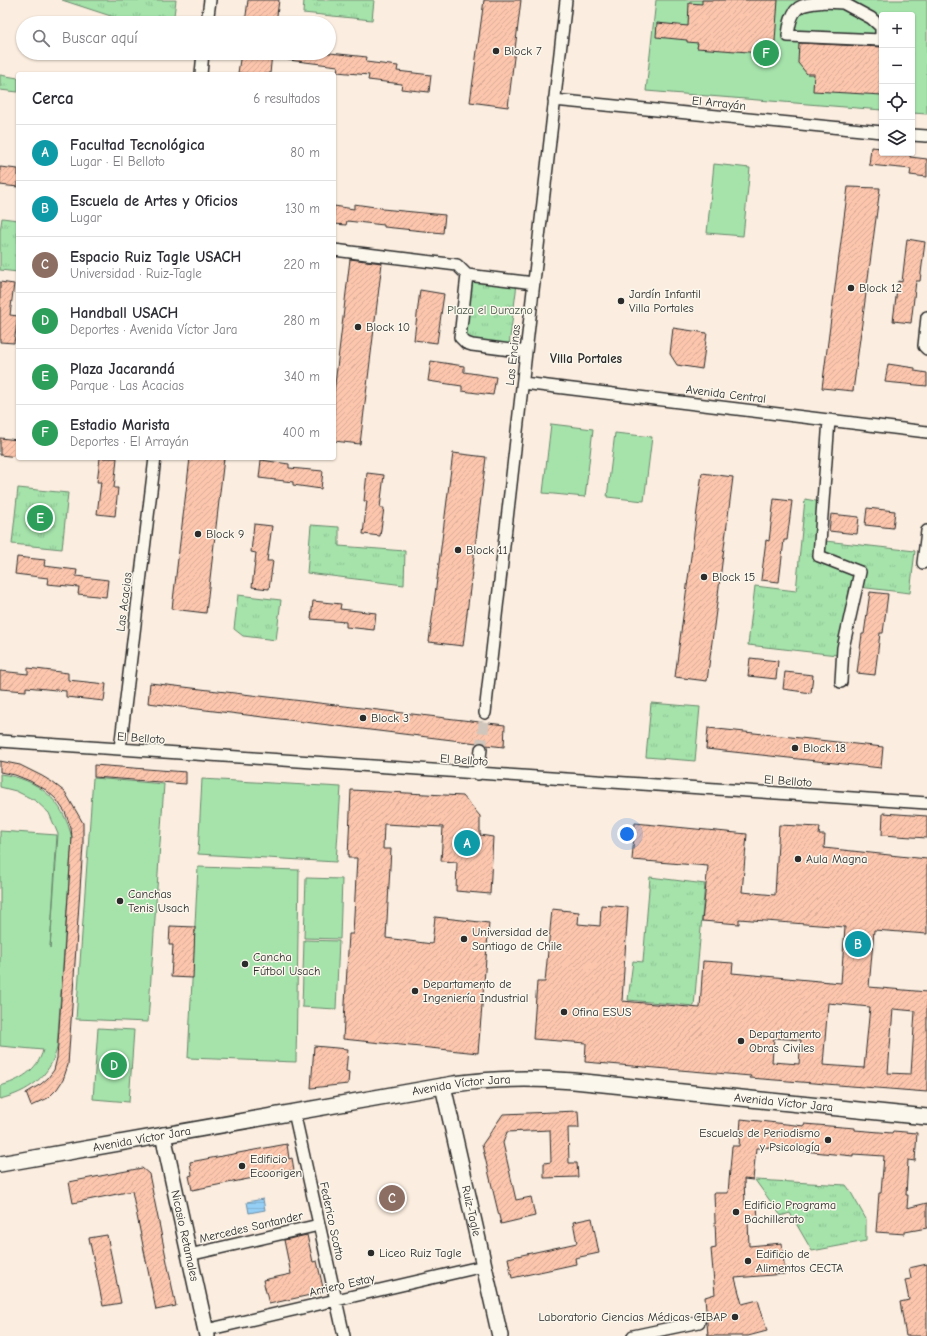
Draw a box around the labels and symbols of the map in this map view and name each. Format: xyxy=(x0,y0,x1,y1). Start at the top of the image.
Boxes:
pin: F xyxy=(753,38,779,68)
place label: Block 7 xyxy=(504,44,542,58)
marker: Block 7 xyxy=(491,46,501,56)
street label: El Arrayán xyxy=(691,93,747,113)
place label: Block 12 xyxy=(859,281,902,295)
marker: Block 12 xyxy=(846,283,856,293)
place label: Jardín Infantil Villa Portales xyxy=(629,287,701,315)
marker: Jardín Infantil Villa Portales xyxy=(616,296,626,306)
park label: Plaza el Durazno xyxy=(447,303,533,317)
place label: Block 10 xyxy=(366,320,410,334)
marker: Block 10 xyxy=(353,322,363,332)
street label: Las Encinas xyxy=(503,324,523,386)
district label: Villa Portales xyxy=(550,351,623,366)
street label: Avenida Central xyxy=(685,382,767,406)
pin: E xyxy=(27,503,53,533)
place label: Block 9 xyxy=(206,527,244,541)
marker: Block 9 xyxy=(193,529,203,539)
place label: Block 11 xyxy=(466,543,508,557)
marker: Block 11 xyxy=(453,545,463,555)
place label: Block 15 xyxy=(712,570,755,584)
street label: Las Acacias xyxy=(113,572,135,632)
marker: Block 15 xyxy=(699,572,709,582)
place label: Block 3 xyxy=(371,711,409,725)
marker: Block 3 xyxy=(358,713,368,723)
street label: El Belloto xyxy=(116,729,166,747)
place label: Block 18 xyxy=(803,741,846,755)
marker: Block 18 xyxy=(790,743,800,753)
street label: El Belloto xyxy=(439,751,489,769)
street label: El Belloto xyxy=(763,772,813,790)
your location xyxy=(617,824,637,844)
pin: A xyxy=(454,828,480,858)
place label: Aula Magna xyxy=(806,852,867,866)
marker: Aula Magna xyxy=(793,854,803,864)
place label: Canchas Tenis Usach xyxy=(128,887,189,915)
marker: Canchas Tenis Usach xyxy=(115,896,125,906)
place label: Universidad de Santiago de Chile xyxy=(472,925,562,953)
pin: B xyxy=(845,929,871,959)
marker: Universidad de Santiago de Chile xyxy=(459,934,469,944)
place label: Cancha Fútbol Usach xyxy=(253,950,321,978)
marker: Cancha Fútbol Usach xyxy=(240,959,250,969)
place label: Departamento de Ingeniería Industrial xyxy=(423,977,528,1005)
marker: Departamento de Ingeniería Industrial xyxy=(410,986,420,996)
place label: Ofina ESUS xyxy=(572,1005,632,1019)
marker: Ofina ESUS xyxy=(559,1007,569,1017)
place label: Departamento Obras Civiles xyxy=(749,1027,821,1055)
marker: Departamento Obras Civiles xyxy=(736,1036,746,1046)
pin: D xyxy=(101,1050,127,1080)
street label: Avenida Víctor Jara xyxy=(411,1072,511,1098)
street label: Avenida Víctor Jara xyxy=(733,1090,834,1114)
street label: Avenida Víctor Jara xyxy=(92,1123,192,1155)
place label: Escuelas de Periodismo y Psicología xyxy=(699,1126,820,1154)
marker: Escuelas de Periodismo y Psicología xyxy=(823,1135,833,1145)
place label: Edificio Ecoorigen xyxy=(250,1152,302,1180)
marker: Edificio Ecoorigen xyxy=(237,1161,247,1171)
street label: Federico Scotto xyxy=(317,1181,347,1261)
pin: C xyxy=(379,1183,405,1213)
street label: Ruiz-Tagle xyxy=(459,1184,484,1238)
street label: Nicasio Retamales xyxy=(168,1189,202,1282)
place label: Edificio Programa Bachillerato xyxy=(744,1198,836,1226)
marker: Edificio Programa Bachillerato xyxy=(731,1207,741,1217)
street label: Mercedes Santander xyxy=(198,1208,305,1246)
place label: Liceo Ruiz Tagle xyxy=(379,1246,461,1260)
place label: Edificio de Alimentos CECTA xyxy=(756,1247,843,1275)
marker: Liceo Ruiz Tagle xyxy=(366,1248,376,1258)
marker: Edificio de Alimentos CECTA xyxy=(743,1256,753,1266)
street label: Arriero Estay xyxy=(308,1270,377,1299)
place label: Laboratorio Ciencias Médicas CIBAP xyxy=(538,1310,727,1324)
marker: Laboratorio Ciencias Médicas CIBAP xyxy=(730,1312,740,1322)

